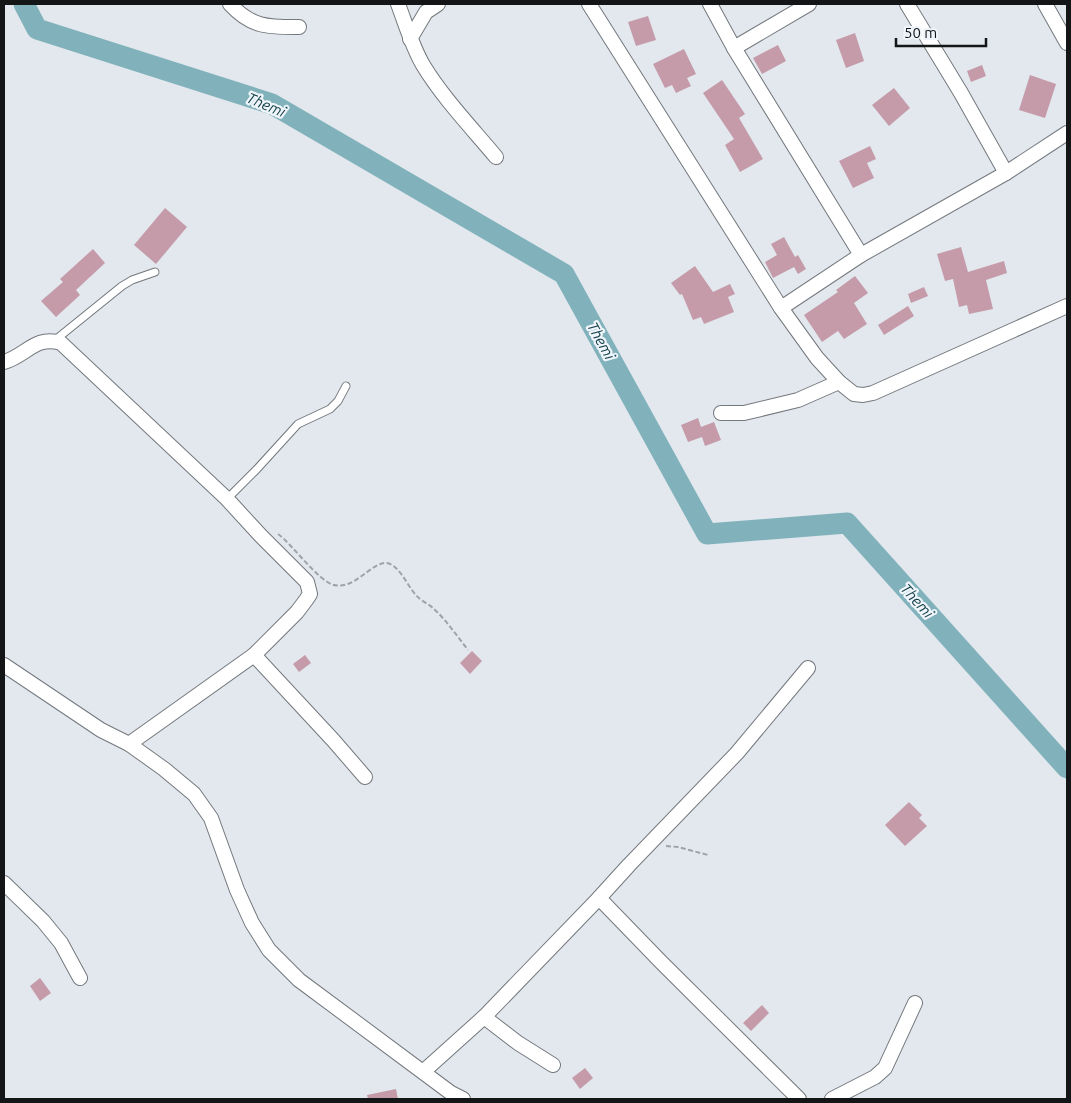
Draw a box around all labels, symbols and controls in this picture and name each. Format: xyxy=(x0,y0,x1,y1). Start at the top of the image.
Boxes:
scale bar xyxy=(896,15,986,47)
text: 50 m xyxy=(904,24,937,41)
water label: Themi xyxy=(244,89,289,121)
water label: Themi xyxy=(584,319,619,364)
water label: Themi xyxy=(898,580,938,622)

